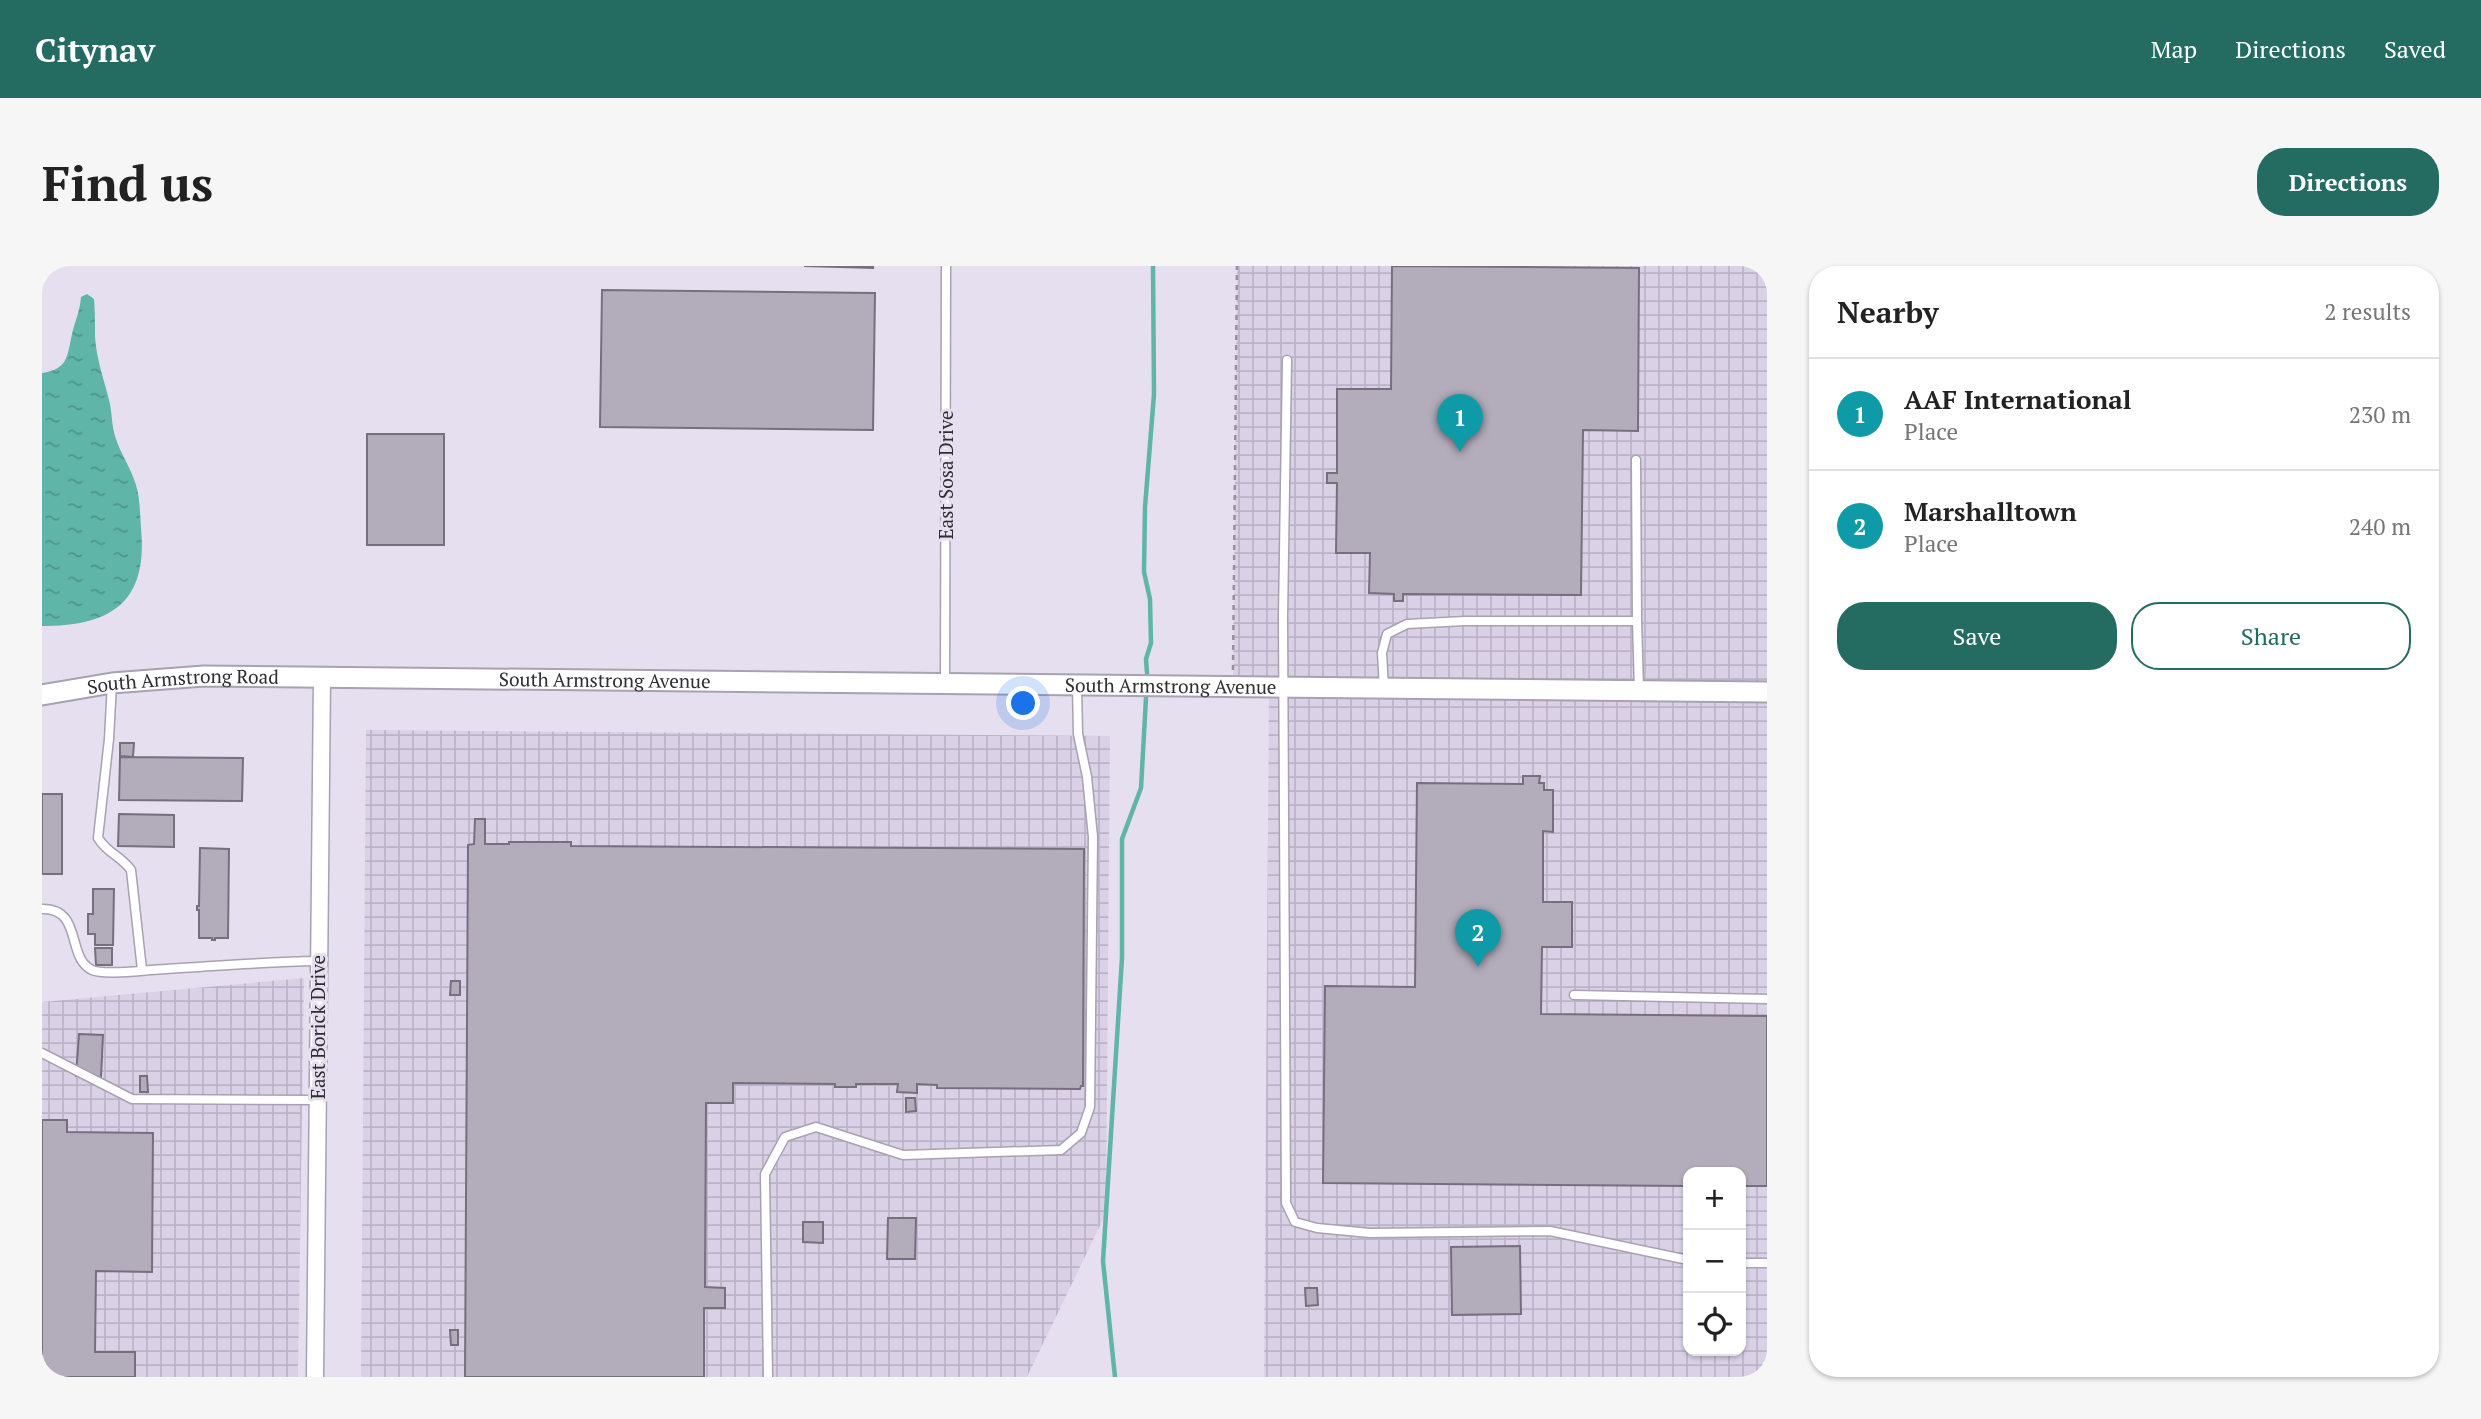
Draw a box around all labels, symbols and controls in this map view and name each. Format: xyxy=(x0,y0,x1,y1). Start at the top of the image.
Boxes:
text: Citynav xyxy=(35,28,155,71)
text: Map xyxy=(2151,33,2197,65)
text: Directions xyxy=(2235,33,2346,65)
text: Saved xyxy=(2384,33,2446,65)
button: Directions xyxy=(2257,148,2439,216)
text: Find us xyxy=(42,150,213,215)
text: Nearby xyxy=(1837,292,1939,332)
text: 2 results xyxy=(2324,296,2411,327)
text: AAF International xyxy=(1904,382,2131,416)
pin: 1 xyxy=(1437,394,1483,452)
text: 1 xyxy=(1854,399,1867,430)
text: 230 m xyxy=(2349,399,2411,430)
street label: East Sosa Drive xyxy=(933,411,958,540)
text: Place xyxy=(1904,416,1958,447)
text: Marshalltown xyxy=(1904,494,2077,528)
text: 2 xyxy=(1854,511,1867,542)
text: 240 m xyxy=(2349,511,2411,542)
text: Place xyxy=(1904,528,1958,559)
button: Save xyxy=(1837,602,2117,670)
button: Share xyxy=(2131,602,2411,670)
street label: South Armstrong Road xyxy=(85,663,279,699)
street label: South Armstrong Avenue xyxy=(499,666,711,693)
street label: South Armstrong Avenue xyxy=(1065,672,1277,699)
your location xyxy=(1006,686,1040,720)
pin: 2 xyxy=(1455,909,1501,967)
street label: East Borick Drive xyxy=(305,955,330,1099)
map controls xyxy=(1683,1167,1746,1356)
button: + xyxy=(1683,1167,1746,1230)
button: − xyxy=(1683,1230,1746,1293)
button: locate xyxy=(1683,1293,1746,1356)

